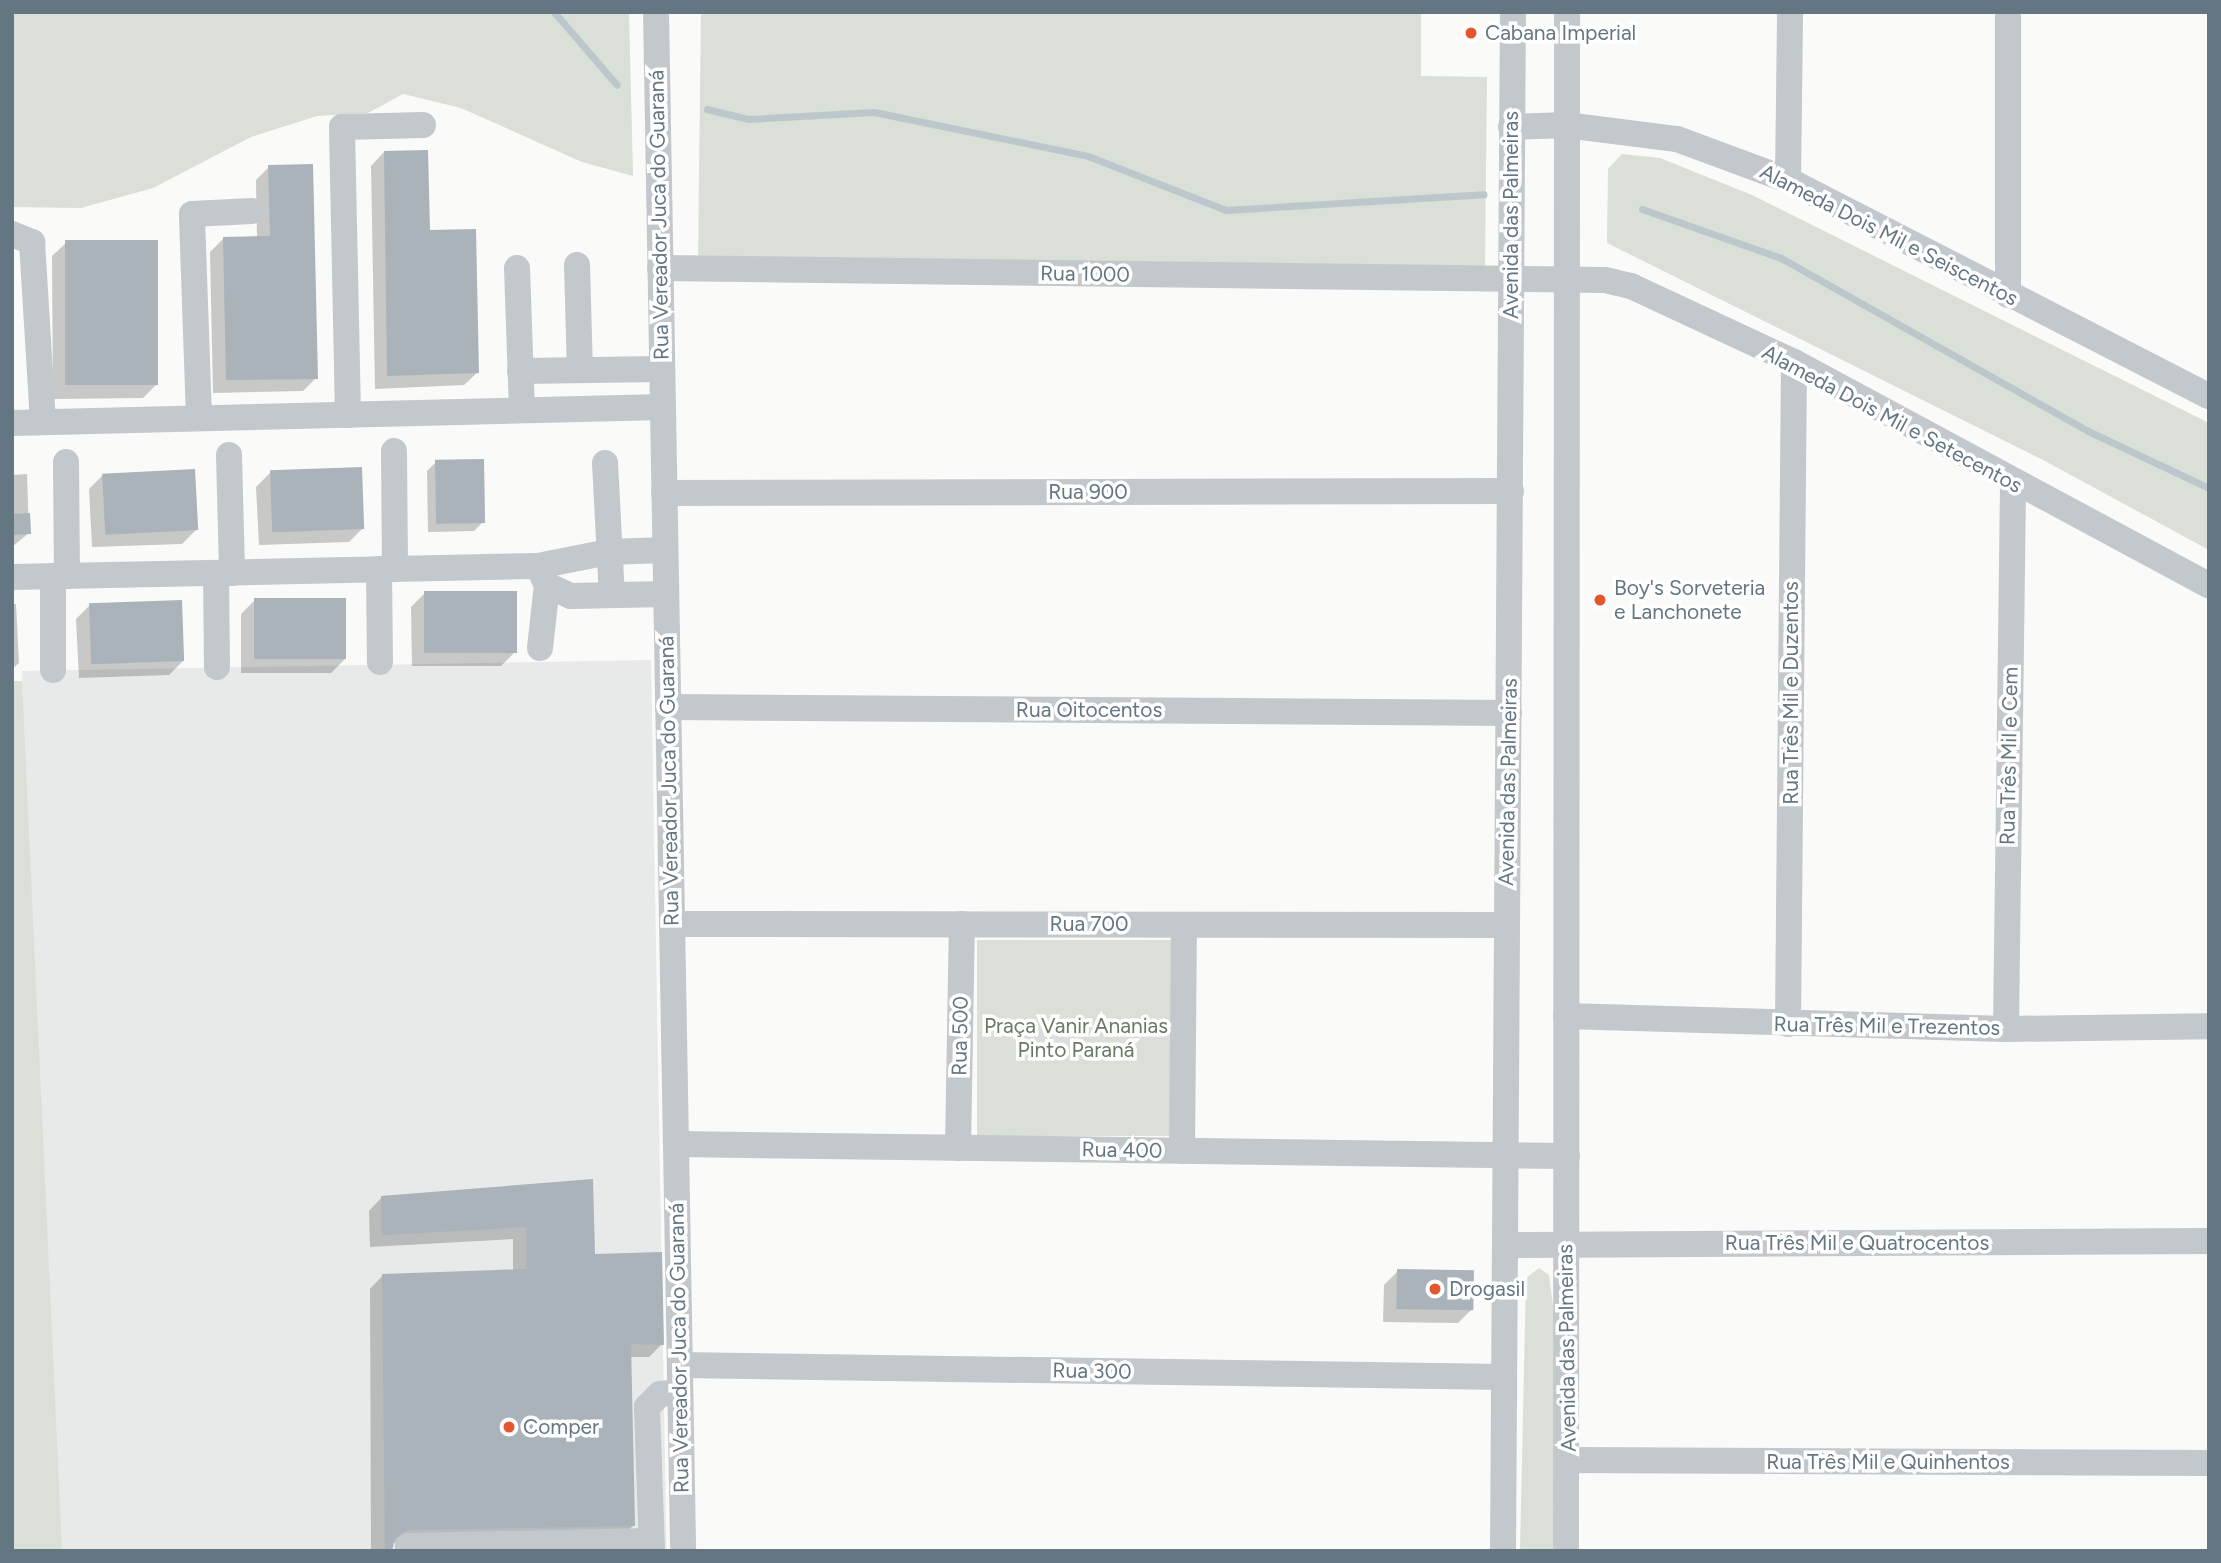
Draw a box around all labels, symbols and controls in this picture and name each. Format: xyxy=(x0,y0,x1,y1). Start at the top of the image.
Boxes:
place label: Cabana Imperial xyxy=(1485,20,1636,46)
marker: Cabana Imperial xyxy=(1463,25,1479,41)
street label: Rua Vereador Juca do Guaraná xyxy=(644,70,674,360)
street label: Avenida das Palmeiras xyxy=(1498,111,1524,319)
street label: Alameda Dois Mil e Seiscentos xyxy=(1756,159,2022,311)
street label: Rua 1000 xyxy=(1040,261,1130,287)
street label: Alameda Dois Mil e Setecentos xyxy=(1758,340,2026,498)
street label: Rua 900 xyxy=(1048,479,1128,505)
place label: Boy's Sorveteria e Lanchonete xyxy=(1614,575,1765,625)
street label: Rua Três Mil e Duzentos xyxy=(1778,581,1804,805)
marker: Boy's Sorveteria e Lanchonete xyxy=(1592,592,1608,608)
street label: Rua Vereador Juca do Guaraná xyxy=(654,636,684,926)
street label: Rua Três Mil e Cem xyxy=(1995,667,2023,845)
street label: Avenida das Palmeiras xyxy=(1494,678,1522,886)
street label: Rua Oitocentos xyxy=(1016,697,1162,723)
street label: Rua 700 xyxy=(1050,911,1128,937)
street label: Rua 500 xyxy=(947,996,973,1076)
street label: Rua Três Mil e Trezentos xyxy=(1774,1011,2000,1041)
park label: Praça Vanir Ananias Pinto Paraná xyxy=(984,1013,1168,1063)
street label: Rua 400 xyxy=(1081,1137,1163,1163)
street label: Rua Vereador Juca do Guaraná xyxy=(664,1203,694,1493)
street label: Rua Três Mil e Quatrocentos xyxy=(1725,1230,1989,1256)
street label: Avenida das Palmeiras xyxy=(1553,1244,1581,1452)
place label: Drogasil xyxy=(1449,1276,1525,1302)
marker: Drogasil xyxy=(1427,1281,1443,1297)
street label: Rua 300 xyxy=(1052,1358,1132,1384)
place label: Comper xyxy=(523,1414,599,1440)
marker: Comper xyxy=(501,1419,517,1435)
street label: Rua Três Mil e Quinhentos xyxy=(1766,1449,2010,1475)

